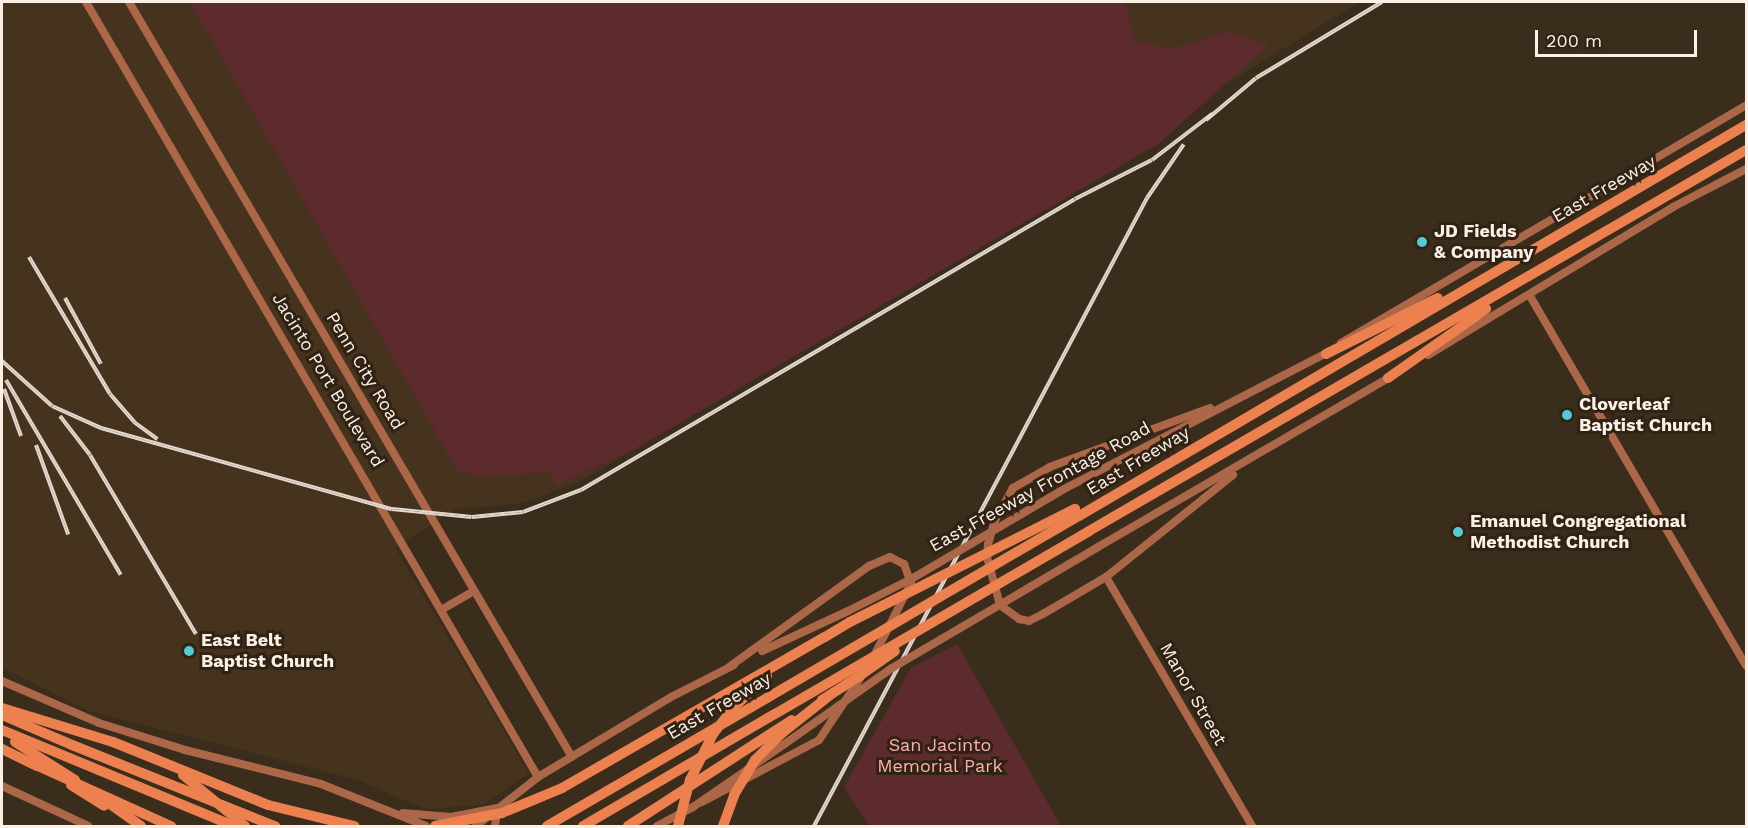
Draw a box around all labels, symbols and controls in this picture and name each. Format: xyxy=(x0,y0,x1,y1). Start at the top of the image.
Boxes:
scale bar xyxy=(1538,18,1700,56)
text: 200 m xyxy=(1546,30,1602,51)
street label: East Freeway xyxy=(1548,151,1660,227)
place label: JD Fields & Company xyxy=(1434,221,1533,264)
marker: JD Fields & Company xyxy=(1415,235,1429,249)
street label: Jacinto Port Boulevard xyxy=(267,289,389,471)
street label: Penn City Road xyxy=(321,308,409,434)
place label: Cloverleaf Baptist Church xyxy=(1579,394,1712,436)
marker: Cloverleaf Baptist Church xyxy=(1560,408,1574,422)
street label: East Freeway Frontage Road xyxy=(926,417,1154,557)
street label: East Freeway xyxy=(1083,422,1193,500)
place label: Emanuel Congregational Methodist Church xyxy=(1470,511,1686,554)
marker: Emanuel Congregational Methodist Church xyxy=(1451,525,1465,539)
place label: East Belt Baptist Church xyxy=(201,630,334,672)
street label: Manor Street xyxy=(1155,639,1231,749)
marker: East Belt Baptist Church xyxy=(182,644,196,658)
street label: East Freeway xyxy=(663,668,775,744)
park label: San Jacinto Memorial Park xyxy=(877,735,1003,777)

